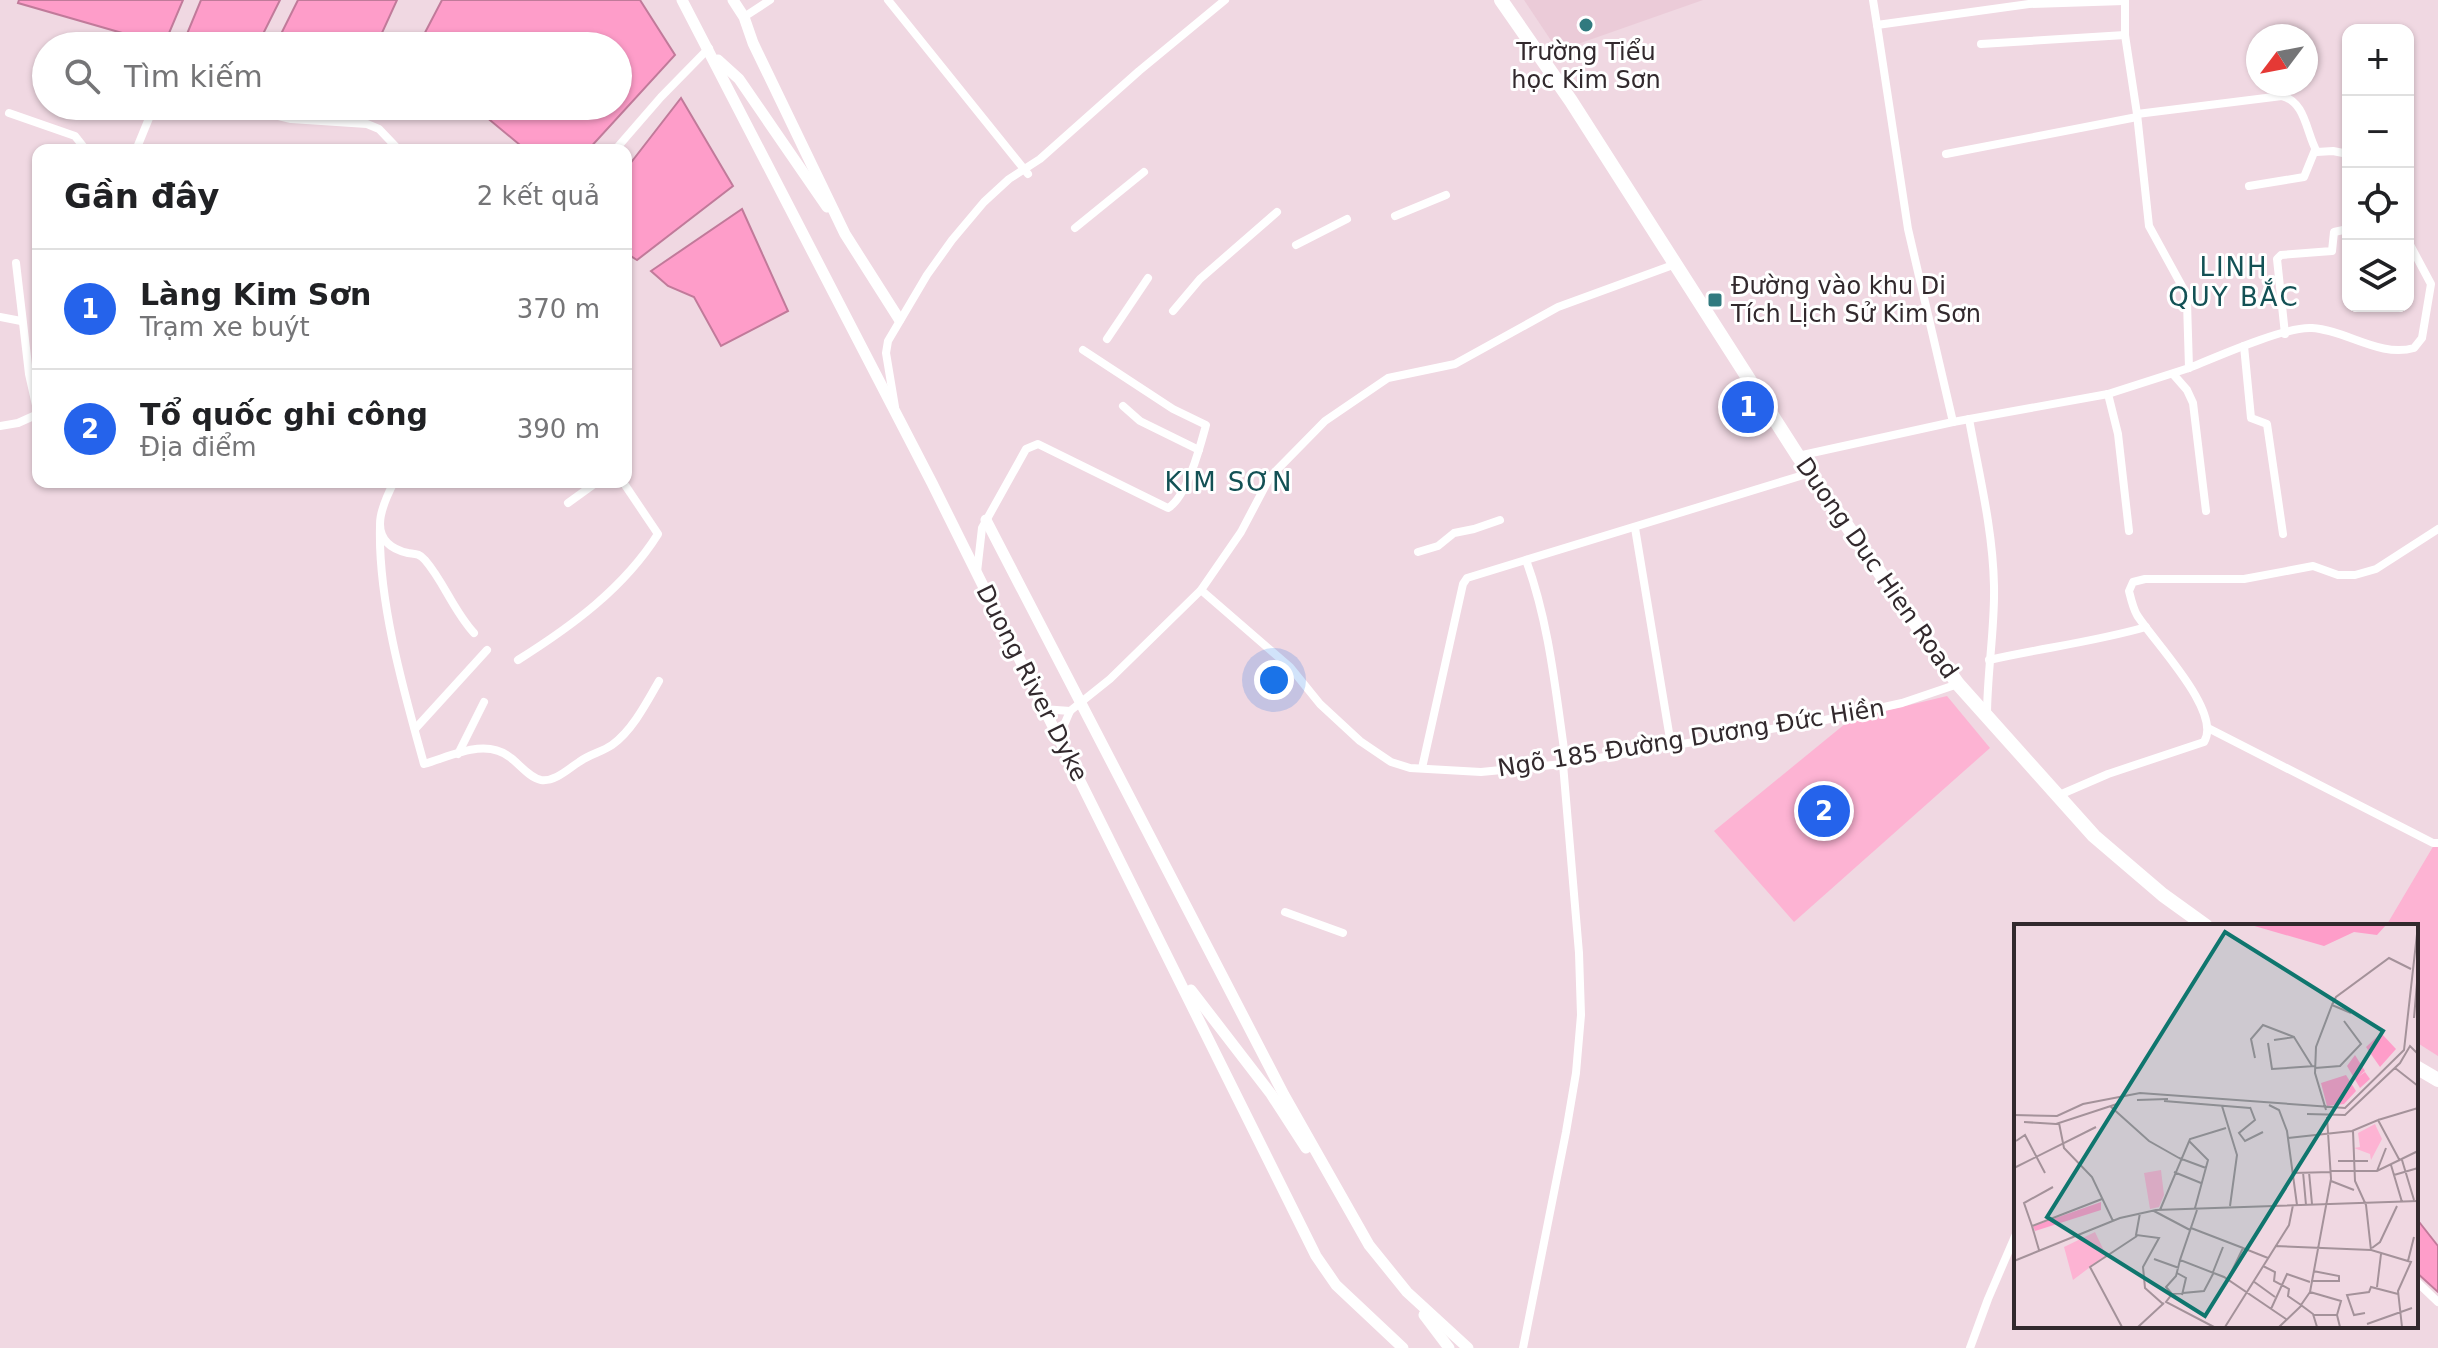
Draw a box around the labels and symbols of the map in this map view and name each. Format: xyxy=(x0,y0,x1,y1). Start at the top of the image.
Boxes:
marker: Trường Tiểu học Kim Sơn xyxy=(1577,16,1595,34)
north arrow xyxy=(2246,24,2318,96)
place label: Trường Tiểu học Kim Sơn xyxy=(1511,38,1661,94)
district label: LINH QUY BẮC xyxy=(2168,252,2300,312)
place label: Đường vào khu Di Tích Lịch Sử Kim Sơn xyxy=(1730,272,1981,328)
marker: Đường vào khu Di Tích Lịch Sử Kim Sơn xyxy=(1706,291,1724,309)
pin: 1 xyxy=(1722,377,1774,437)
street label: Duong Duc Hien Road xyxy=(1790,452,1964,684)
district label: KIM SƠN xyxy=(1164,467,1294,497)
street label: Duong River Dyke xyxy=(970,580,1094,786)
your location xyxy=(1254,660,1294,700)
street label: Ngõ 185 Đường Dương Đức Hiền xyxy=(1496,694,1886,782)
pin: 2 xyxy=(1798,781,1850,841)
inset map xyxy=(2014,924,2418,1328)

